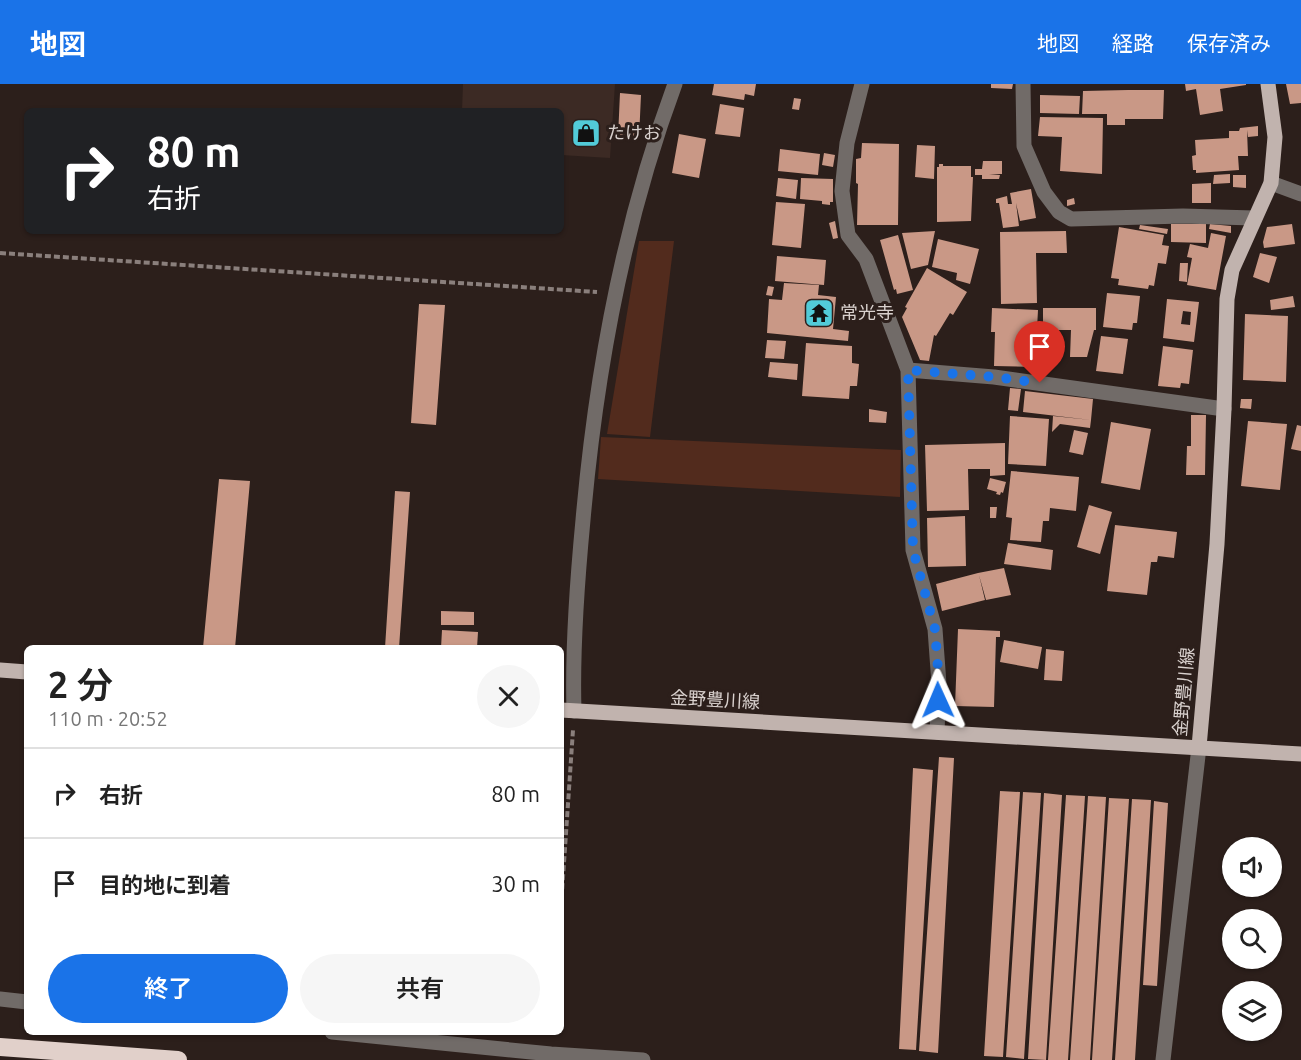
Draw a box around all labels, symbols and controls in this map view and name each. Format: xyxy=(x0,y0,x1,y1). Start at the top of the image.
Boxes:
text: 地図 xyxy=(30,28,86,59)
text: 地図 xyxy=(1037,31,1079,55)
text: 経路 xyxy=(1112,31,1154,55)
text: 保存済み xyxy=(1187,31,1271,55)
shop icon: たけお xyxy=(570,117,602,149)
place label: たけお xyxy=(607,122,661,142)
text: 80 m xyxy=(147,128,241,175)
icon: right xyxy=(48,132,126,210)
text: 右折 xyxy=(147,183,201,213)
temple icon: 常光寺 xyxy=(803,297,835,329)
place label: 常光寺 xyxy=(840,302,894,322)
pin xyxy=(1014,321,1065,383)
icon: arrive xyxy=(1023,330,1056,363)
street label: 金野豊川線 xyxy=(1169,646,1197,738)
text: 2 分 xyxy=(48,664,113,705)
button: close xyxy=(477,665,540,728)
position arrow xyxy=(906,668,970,732)
street label: 金野豊川線 xyxy=(670,687,761,711)
text: 110 m · 20:52 xyxy=(48,707,168,730)
icon: right xyxy=(48,777,81,810)
text: 80 m xyxy=(491,781,540,806)
text: 右折 xyxy=(99,782,143,807)
map controls xyxy=(1222,837,1282,1041)
button: sound xyxy=(1222,837,1282,897)
icon: arrive xyxy=(48,867,81,900)
text: 30 m xyxy=(491,871,540,896)
text: 目的地に到着 xyxy=(99,872,231,897)
button: search xyxy=(1222,909,1282,969)
button: 終了 xyxy=(48,954,288,1023)
button: 共有 xyxy=(300,954,540,1023)
button: layers xyxy=(1222,981,1282,1041)

